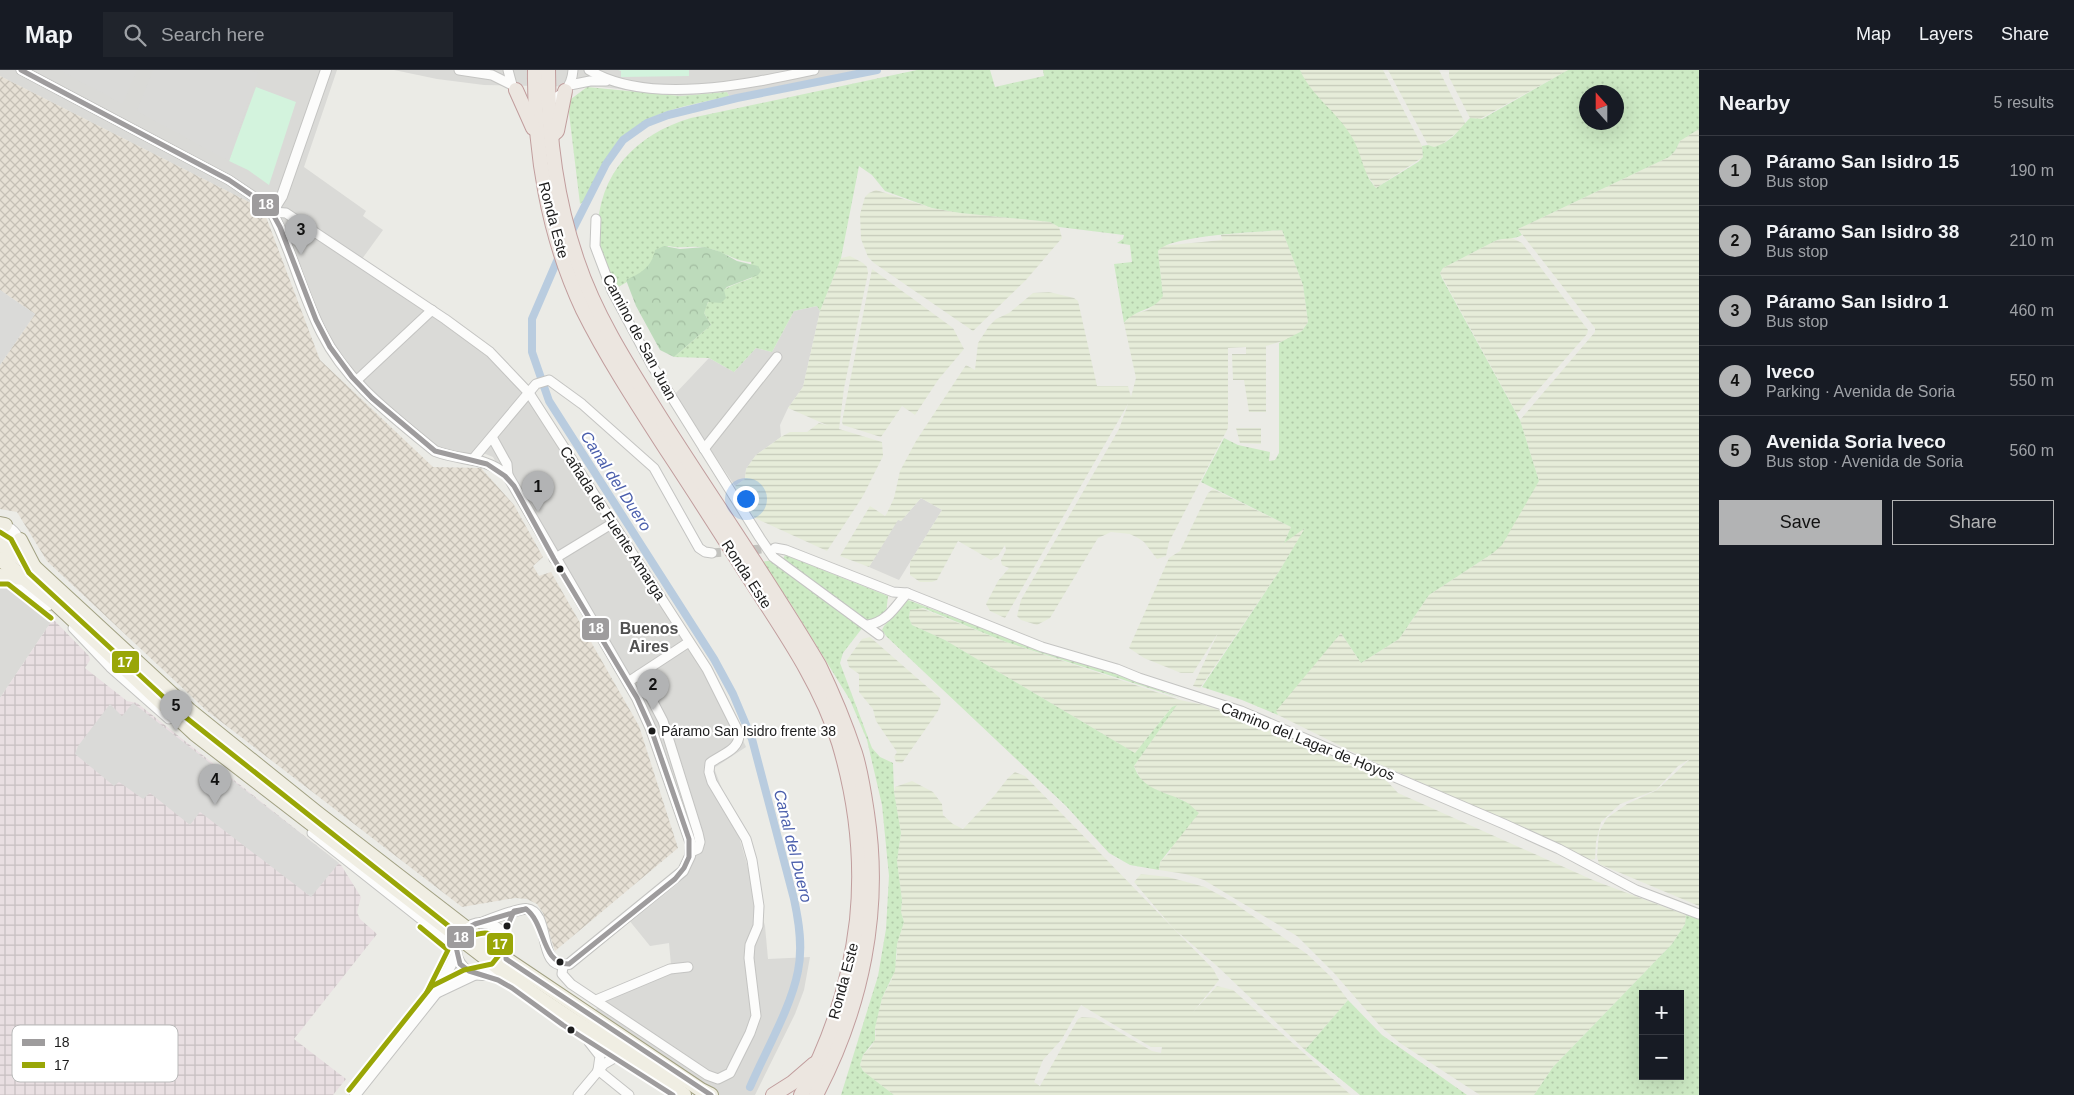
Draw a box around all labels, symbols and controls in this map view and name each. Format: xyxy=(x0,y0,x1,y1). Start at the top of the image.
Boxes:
search box xyxy=(103,12,453,57)
text: Map xyxy=(25,21,73,48)
icon: search xyxy=(121,21,149,49)
text: Search here xyxy=(161,24,265,45)
text: Map xyxy=(1856,24,1891,44)
text: Layers xyxy=(1919,24,1973,44)
text: Share xyxy=(2001,24,2049,44)
north arrow xyxy=(1579,85,1624,130)
text: Nearby xyxy=(1719,91,1790,114)
text: 5 results xyxy=(1994,94,2054,111)
text: Páramo San Isidro 15 xyxy=(1766,151,1959,172)
text: 1 xyxy=(1731,162,1739,179)
text: 190 m xyxy=(2010,162,2054,179)
text: Bus stop xyxy=(1766,173,1828,190)
street label: Ronda Este xyxy=(536,180,572,260)
line badge: 18 xyxy=(251,193,280,217)
text: 18 xyxy=(258,196,274,212)
pin: 3 xyxy=(285,214,317,255)
text: Páramo San Isidro 38 xyxy=(1766,221,1959,242)
text: 2 xyxy=(1731,232,1739,249)
text: 210 m xyxy=(2010,232,2054,249)
text: Bus stop xyxy=(1766,243,1828,260)
street label: Camino de San Juan xyxy=(600,271,680,403)
text: Páramo San Isidro 1 xyxy=(1766,291,1949,312)
text: 3 xyxy=(1731,302,1739,319)
text: 460 m xyxy=(2010,302,2054,319)
text: Bus stop xyxy=(1766,313,1828,330)
text: Iveco xyxy=(1766,361,1815,382)
text: 4 xyxy=(1731,372,1739,389)
text: 550 m xyxy=(2010,372,2054,389)
text: Parking · Avenida de Soria xyxy=(1766,383,1955,400)
water label: Canal del Duero xyxy=(577,428,655,534)
text: Avenida Soria Iveco xyxy=(1766,431,1946,452)
text: 5 xyxy=(1731,442,1739,459)
text: 560 m xyxy=(2010,442,2054,459)
street label: Cañada de Fuente Amarga xyxy=(557,443,670,604)
text: Bus stop · Avenida de Soria xyxy=(1766,453,1963,470)
pin: 1 xyxy=(522,471,554,512)
your location xyxy=(733,486,759,512)
button: Save xyxy=(1719,500,1882,545)
button: Share xyxy=(1892,500,2054,545)
street label: Ronda Este xyxy=(719,536,775,612)
unlabelled marker xyxy=(555,564,565,574)
line badge: 18 xyxy=(581,617,610,641)
text: 18 xyxy=(588,620,604,636)
district label: Buenos Aires xyxy=(620,620,678,655)
line badge: 17 xyxy=(111,650,140,674)
text: 17 xyxy=(117,654,133,670)
pin: 2 xyxy=(637,669,669,710)
pin: 5 xyxy=(160,690,192,731)
street label: Camino del Lagar de Hoyos xyxy=(1219,698,1397,784)
place label: Páramo San Isidro frente 38 xyxy=(661,723,836,739)
marker: Páramo San Isidro frente 38 xyxy=(647,726,657,736)
pin: 4 xyxy=(199,764,231,805)
water label: Canal del Duero xyxy=(771,788,815,904)
unlabelled marker xyxy=(502,921,512,931)
line badge: 18 xyxy=(446,925,475,949)
text: 18 xyxy=(453,929,469,945)
line badge: 17 xyxy=(486,932,514,956)
text: 17 xyxy=(492,936,508,952)
street label: Ronda Este xyxy=(825,941,861,1021)
unlabelled marker xyxy=(555,957,565,967)
map controls xyxy=(1639,990,1684,1080)
button: + xyxy=(1639,990,1684,1035)
legend xyxy=(12,1025,178,1082)
unlabelled marker xyxy=(566,1025,576,1035)
text: 18 xyxy=(54,1034,70,1050)
button: − xyxy=(1639,1035,1684,1080)
text: 17 xyxy=(54,1057,70,1073)

